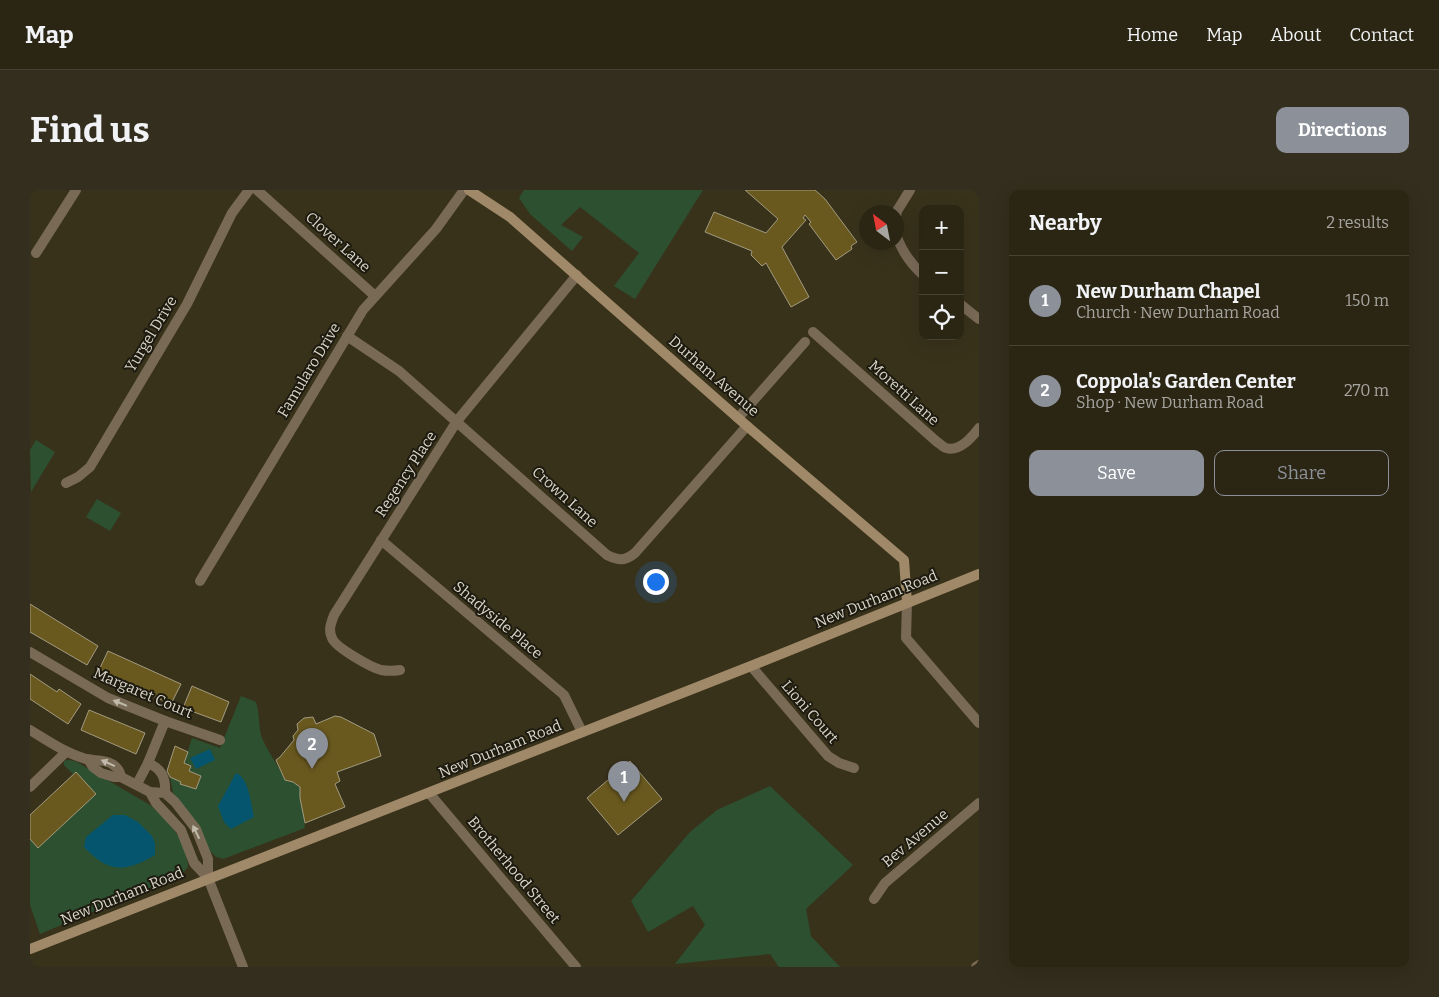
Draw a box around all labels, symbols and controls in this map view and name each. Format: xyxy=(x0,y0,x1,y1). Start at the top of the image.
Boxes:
text: Map xyxy=(25,21,74,49)
text: Home xyxy=(1127,24,1178,46)
text: Map xyxy=(1206,24,1242,46)
text: About xyxy=(1270,24,1321,46)
text: Contact xyxy=(1349,24,1414,46)
button: Directions xyxy=(1276,107,1409,153)
text: Find us xyxy=(30,109,150,151)
north arrow xyxy=(859,205,904,250)
map controls xyxy=(919,205,964,340)
button: + xyxy=(919,205,964,250)
street label: Clover Lane xyxy=(302,208,374,276)
text: Nearby xyxy=(1029,210,1102,236)
text: 2 results xyxy=(1326,213,1389,232)
button: − xyxy=(919,250,964,295)
text: New Durham Chapel xyxy=(1076,280,1260,303)
text: 1 xyxy=(1042,291,1048,310)
text: 150 m xyxy=(1345,291,1389,310)
street label: Yurgel Drive xyxy=(121,293,181,375)
button: locate xyxy=(919,295,964,340)
text: Church · New Durham Road xyxy=(1076,303,1280,322)
street label: Famularo Drive xyxy=(274,319,344,421)
street label: Durham Avenue xyxy=(665,332,763,420)
street label: Moretti Lane xyxy=(865,357,943,429)
text: Coppola's Garden Center xyxy=(1076,370,1296,393)
text: 2 xyxy=(1040,381,1050,400)
text: 270 m xyxy=(1344,381,1389,400)
text: Shop · New Durham Road xyxy=(1076,393,1264,412)
street label: Regency Place xyxy=(372,428,440,520)
button: Save xyxy=(1029,450,1204,496)
button: Share xyxy=(1214,450,1389,496)
street label: Crown Lane xyxy=(528,463,602,531)
street label: New Durham Road xyxy=(812,566,940,632)
your location xyxy=(643,569,669,595)
street label: Shadyside Place xyxy=(450,577,546,663)
street label: Margaret Court xyxy=(91,664,196,722)
street label: Lioni Court xyxy=(778,677,843,748)
one-way arrow xyxy=(112,698,127,706)
street label: New Durham Road xyxy=(436,716,564,782)
pin: 2 xyxy=(296,728,328,769)
one-way arrow xyxy=(101,759,115,767)
pin: 1 xyxy=(608,761,640,802)
street label: Bev Avenue xyxy=(878,805,952,871)
street label: Brotherhood Street xyxy=(464,813,564,928)
one-way arrow xyxy=(192,825,200,839)
street label: New Durham Road xyxy=(58,863,186,929)

